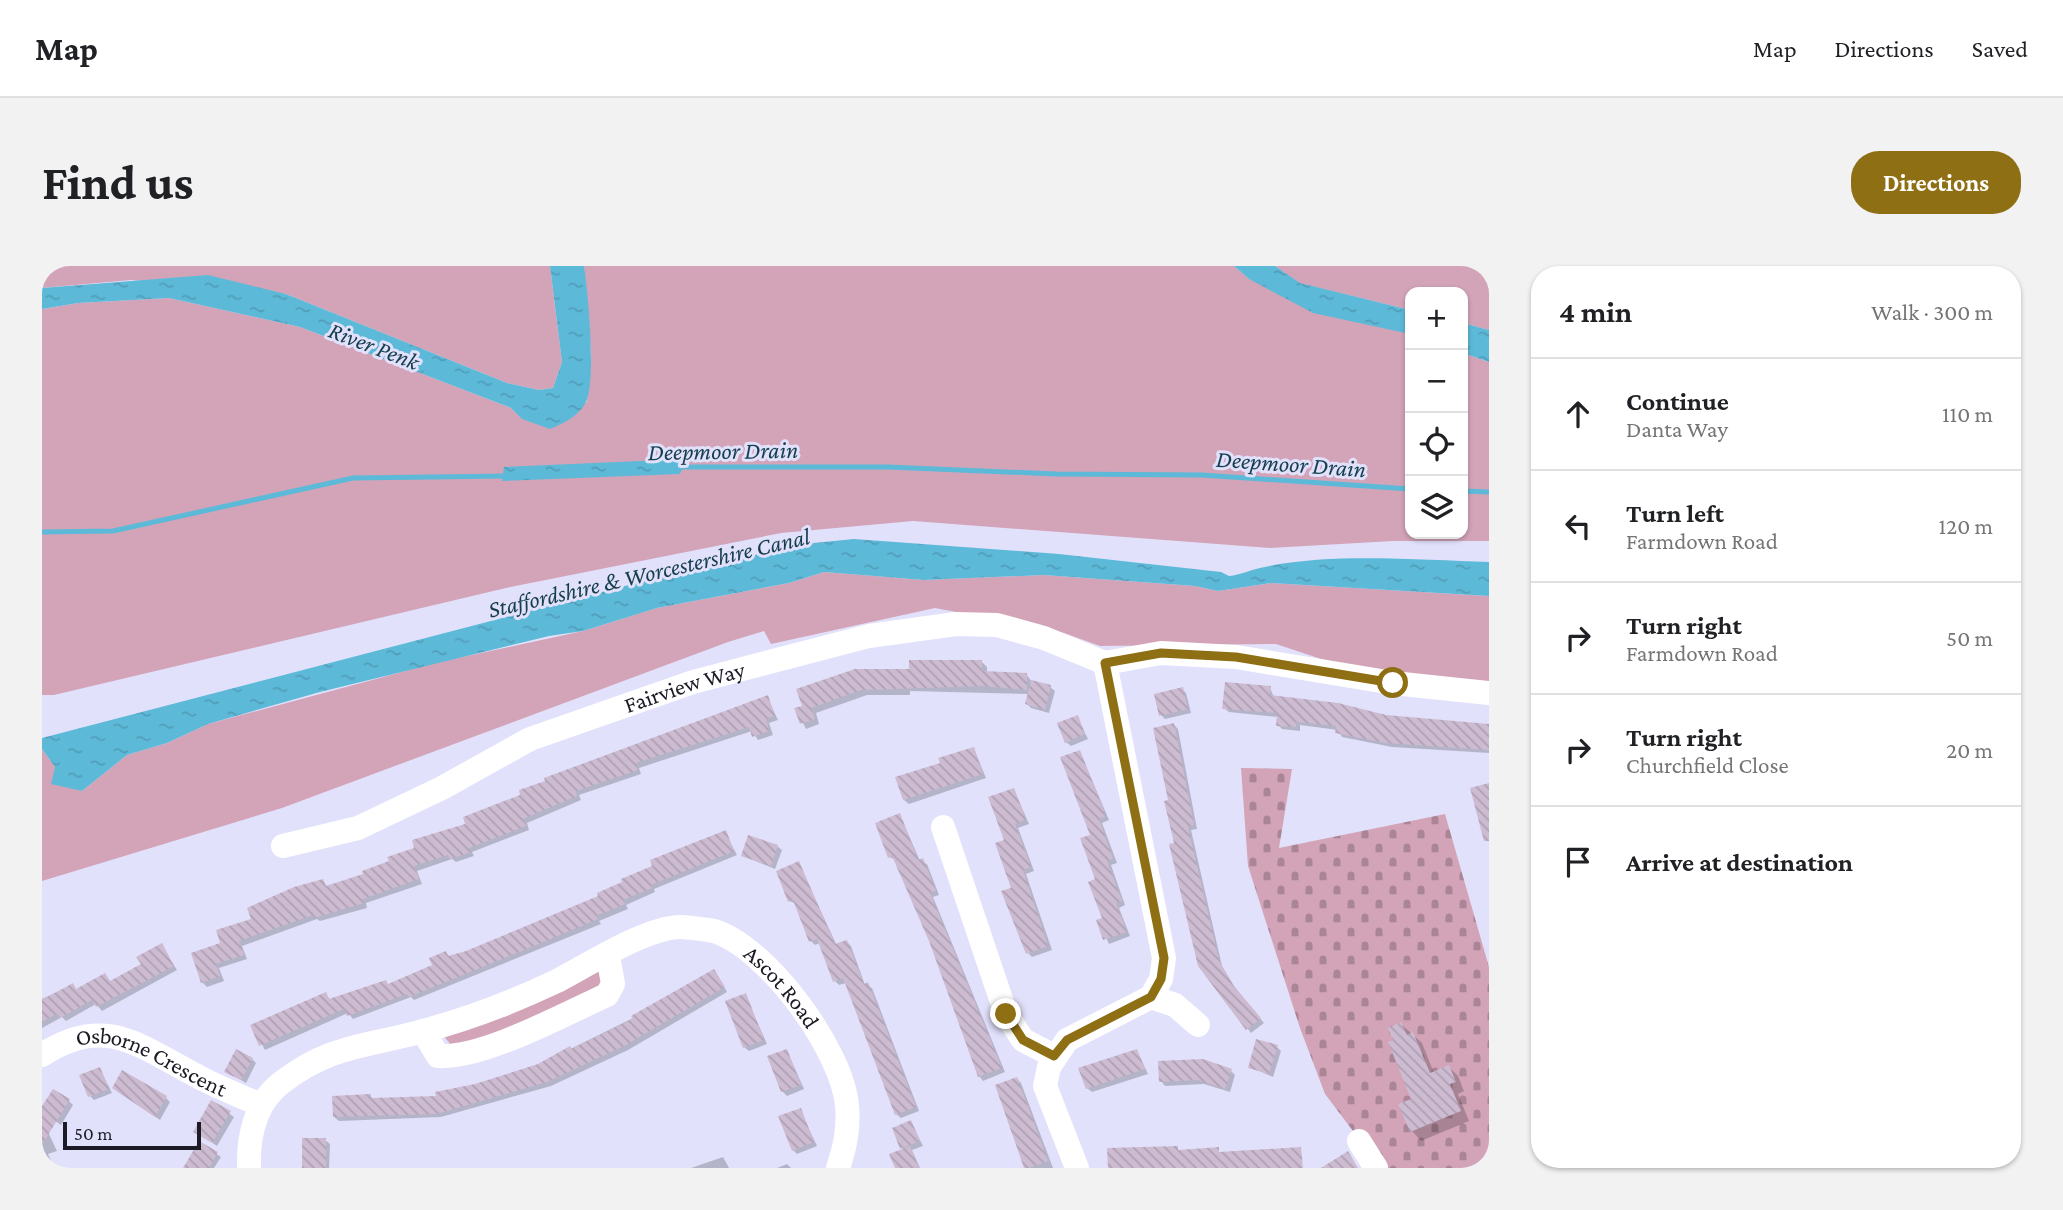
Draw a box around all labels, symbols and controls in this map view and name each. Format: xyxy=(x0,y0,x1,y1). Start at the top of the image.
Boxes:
text: Map xyxy=(35,30,98,67)
text: Map xyxy=(1753,35,1797,62)
text: Directions xyxy=(1835,35,1934,62)
text: Saved xyxy=(1972,35,2028,62)
button: Directions xyxy=(1851,151,2021,214)
text: Find us xyxy=(42,155,194,210)
map controls xyxy=(1405,287,1468,539)
button: + xyxy=(1405,287,1468,350)
text: 4 min xyxy=(1559,295,1632,328)
text: Walk · 300 m xyxy=(1871,299,1993,325)
water label: River Penk xyxy=(325,316,425,376)
button: − xyxy=(1405,350,1468,413)
text: Continue xyxy=(1626,387,1729,416)
icon: ahead xyxy=(1559,395,1597,433)
text: 110 m xyxy=(1942,401,1993,427)
button: locate xyxy=(1405,413,1468,476)
text: Danta Way xyxy=(1626,416,1728,442)
water label: Deepmoor Drain xyxy=(648,436,798,465)
water label: Deepmoor Drain xyxy=(1215,445,1367,482)
button: layers xyxy=(1405,476,1468,539)
text: Turn left xyxy=(1626,499,1724,528)
icon: left xyxy=(1559,507,1597,545)
text: 120 m xyxy=(1939,513,1993,539)
water label: Staffordshire & Worcestershire Canal xyxy=(485,522,814,623)
text: Farmdown Road xyxy=(1626,528,1778,554)
text: Turn right xyxy=(1626,611,1742,640)
icon: right xyxy=(1559,619,1597,657)
text: 50 m xyxy=(1946,625,1993,651)
text: Farmdown Road xyxy=(1626,640,1778,666)
street label: Fairview Way xyxy=(621,656,748,718)
route start xyxy=(1377,667,1408,698)
text: Turn right xyxy=(1626,723,1742,752)
icon: right xyxy=(1559,731,1597,769)
text: 20 m xyxy=(1946,737,1993,763)
text: Churchfield Close xyxy=(1626,752,1789,778)
icon: arrive xyxy=(1559,843,1597,881)
text: Arrive at destination xyxy=(1626,848,1853,877)
street label: Ascot Road xyxy=(739,940,825,1033)
route end xyxy=(990,998,1021,1029)
street label: Osborne Crescent xyxy=(73,1022,231,1102)
scale bar xyxy=(63,1119,201,1151)
text: 50 m xyxy=(74,1123,113,1144)

